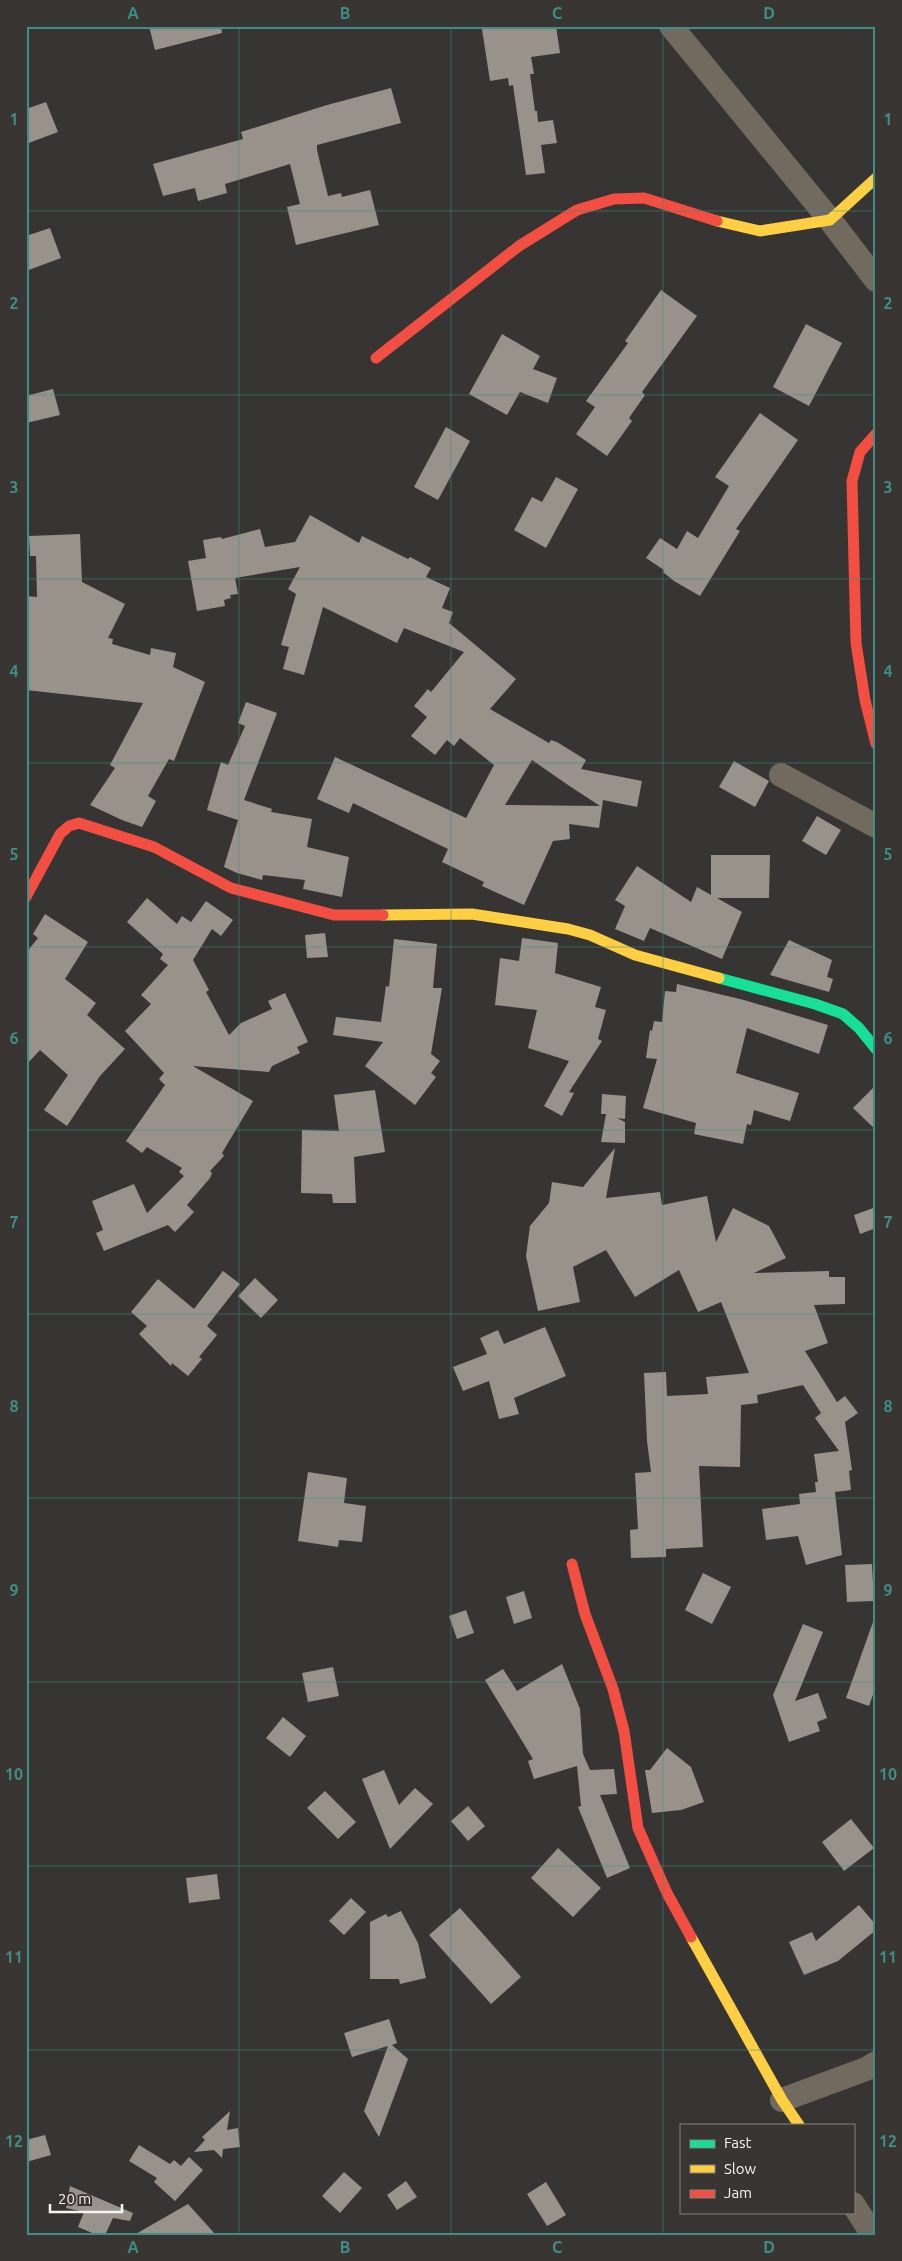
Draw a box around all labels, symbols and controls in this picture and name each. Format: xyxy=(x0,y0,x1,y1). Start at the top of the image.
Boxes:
text: A xyxy=(127,4,139,22)
text: B xyxy=(340,4,350,22)
text: C xyxy=(552,4,562,22)
text: D xyxy=(763,4,775,22)
text: 1 xyxy=(9,110,19,128)
text: 1 xyxy=(883,110,893,128)
text: 2 xyxy=(9,294,19,312)
text: 2 xyxy=(883,294,893,312)
text: 3 xyxy=(9,478,19,496)
text: 3 xyxy=(883,478,893,496)
text: 4 xyxy=(9,662,19,680)
text: 4 xyxy=(883,662,893,680)
text: 5 xyxy=(9,845,19,863)
text: 5 xyxy=(883,845,893,863)
text: 6 xyxy=(9,1029,19,1047)
text: 6 xyxy=(883,1029,893,1047)
text: 7 xyxy=(9,1213,19,1231)
text: 7 xyxy=(883,1213,893,1231)
text: 8 xyxy=(9,1397,19,1415)
text: 8 xyxy=(883,1397,893,1415)
text: 9 xyxy=(9,1581,19,1599)
text: 9 xyxy=(883,1581,893,1599)
text: 10 xyxy=(5,1765,23,1783)
text: 10 xyxy=(879,1765,897,1783)
text: 11 xyxy=(5,1948,23,1966)
text: 11 xyxy=(879,1948,897,1966)
legend xyxy=(680,2124,854,2214)
text: 12 xyxy=(5,2132,23,2150)
text: 12 xyxy=(879,2132,897,2150)
text: Fast xyxy=(724,2134,752,2151)
text: Slow xyxy=(724,2160,757,2177)
scale bar xyxy=(50,2181,122,2213)
text: Jam xyxy=(724,2184,752,2201)
text: 20 m xyxy=(58,2190,91,2207)
text: A xyxy=(127,2238,139,2256)
text: B xyxy=(340,2238,350,2256)
text: C xyxy=(552,2238,562,2256)
text: D xyxy=(763,2238,775,2256)

